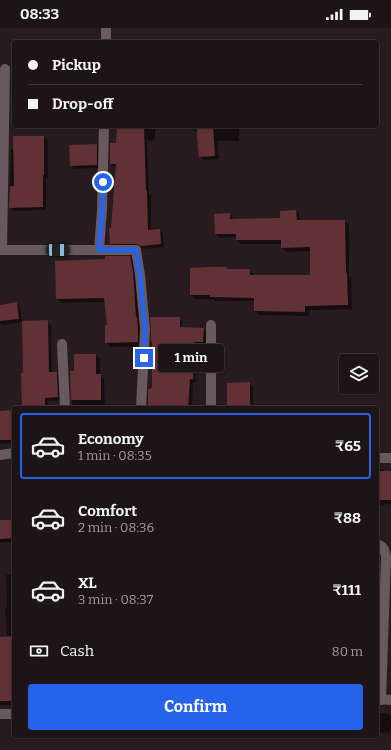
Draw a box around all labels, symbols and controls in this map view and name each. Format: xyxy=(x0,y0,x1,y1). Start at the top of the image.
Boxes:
text: 08:33 xyxy=(20,5,59,23)
text: Pickup xyxy=(52,56,101,74)
text: Drop-off xyxy=(52,95,113,113)
route start xyxy=(94,173,112,191)
car xyxy=(46,244,70,256)
callout: 1 min xyxy=(158,344,224,372)
route end xyxy=(135,349,153,367)
text: 1 min xyxy=(175,350,207,365)
map controls xyxy=(339,354,379,394)
button: layers xyxy=(339,354,379,394)
icon: car xyxy=(30,428,66,464)
text: Economy xyxy=(78,430,144,448)
text: ₹65 xyxy=(335,437,361,455)
text: 1 min · 08:35 xyxy=(78,448,152,463)
icon: car xyxy=(30,500,66,536)
text: Comfort xyxy=(78,502,137,520)
text: ₹88 xyxy=(334,509,361,527)
text: 2 min · 08:36 xyxy=(78,520,154,535)
icon: car xyxy=(30,572,66,608)
text: XL xyxy=(78,574,97,592)
text: ₹111 xyxy=(332,581,361,599)
text: 3 min · 08:37 xyxy=(78,592,153,607)
icon: cash xyxy=(28,640,50,662)
text: Cash xyxy=(60,642,94,660)
text: 80 m xyxy=(332,644,363,659)
button: Confirm xyxy=(28,684,363,730)

